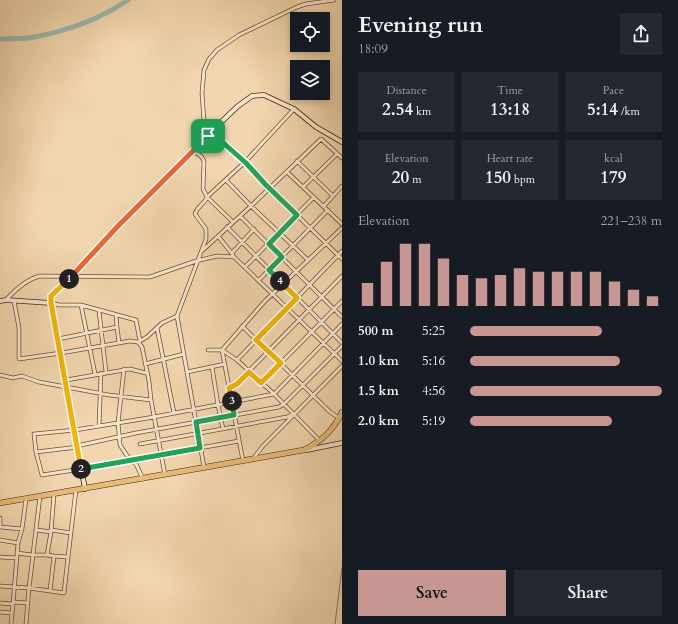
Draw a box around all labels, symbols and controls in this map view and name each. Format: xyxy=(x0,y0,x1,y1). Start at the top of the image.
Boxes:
text: Evening run xyxy=(358,10,483,40)
map controls xyxy=(290,12,330,100)
button: locate xyxy=(290,12,330,52)
button: share xyxy=(620,13,662,55)
text: 18:09 xyxy=(358,40,388,58)
button: layers xyxy=(290,60,330,100)
text: Distance xyxy=(387,83,427,98)
text: Time xyxy=(497,83,523,98)
text: Pace xyxy=(603,83,624,98)
text: 2.54 xyxy=(382,98,413,121)
text: 13:18 xyxy=(490,98,530,121)
text: 5:14 xyxy=(587,98,618,121)
text: km xyxy=(413,104,431,119)
text: /km xyxy=(618,104,640,119)
pin xyxy=(191,119,225,153)
icon: arrive xyxy=(197,125,219,147)
text: Elevation xyxy=(385,151,429,166)
text: Heart rate xyxy=(487,151,533,166)
text: kcal xyxy=(604,151,623,166)
text: 20 xyxy=(392,166,409,189)
text: 150 xyxy=(485,166,511,189)
text: 179 xyxy=(600,166,626,189)
text: m xyxy=(409,172,422,187)
text: bpm xyxy=(511,172,535,187)
text: Elevation xyxy=(358,212,410,230)
text: 221–238 m xyxy=(600,212,662,230)
pin: 1 xyxy=(59,269,79,289)
text: 1 xyxy=(66,271,72,286)
pin: 4 xyxy=(270,271,290,291)
text: 4 xyxy=(277,273,283,288)
text: 500 m xyxy=(358,322,393,340)
text: 5:25 xyxy=(422,322,445,340)
text: 1.0 km xyxy=(358,352,399,370)
text: 5:16 xyxy=(422,352,445,370)
text: 1.5 km xyxy=(358,382,399,400)
text: 4:56 xyxy=(422,382,445,400)
pin: 3 xyxy=(222,391,242,411)
text: 3 xyxy=(229,393,235,408)
text: 2.0 km xyxy=(358,412,399,430)
text: 5:19 xyxy=(422,412,445,430)
pin: 2 xyxy=(71,459,91,479)
text: 2 xyxy=(78,461,84,476)
button: Save xyxy=(358,570,506,616)
button: Share xyxy=(514,570,662,616)

